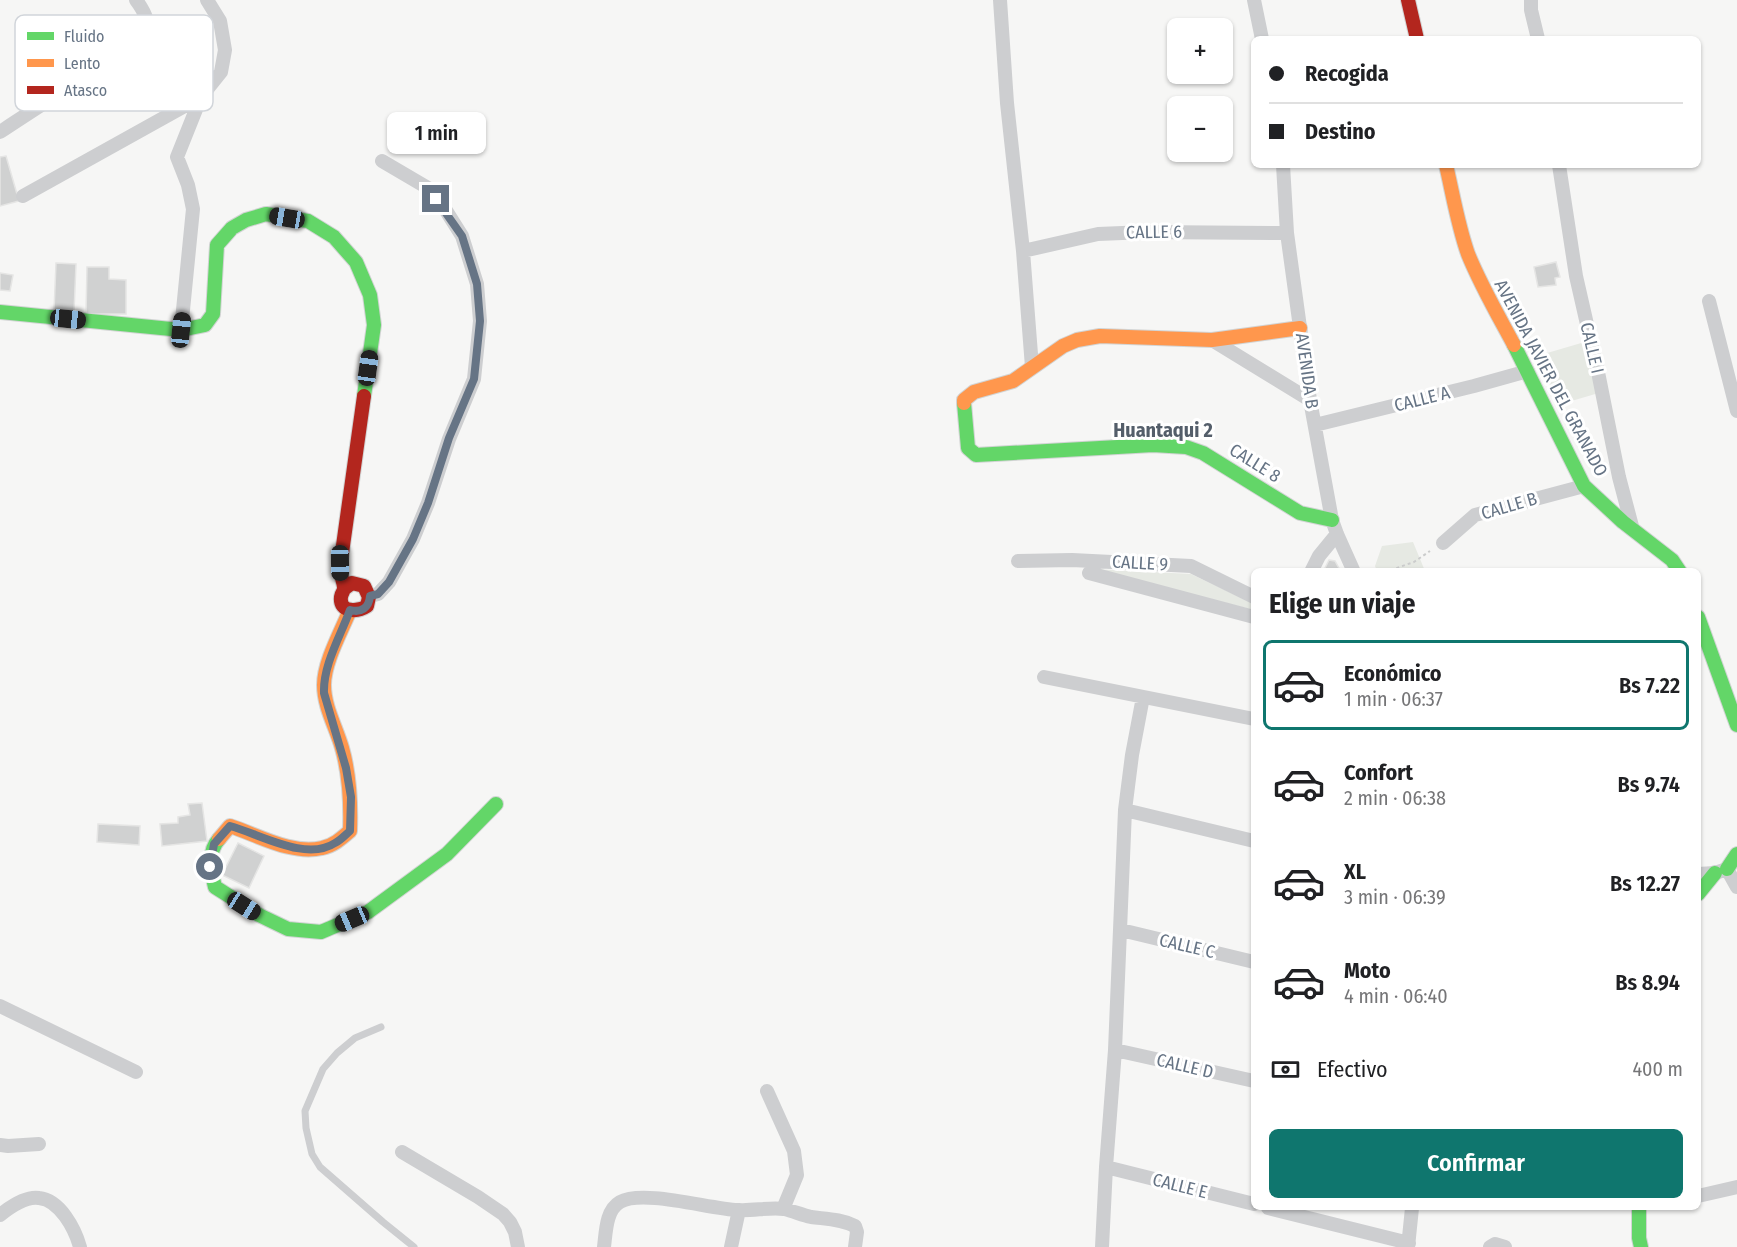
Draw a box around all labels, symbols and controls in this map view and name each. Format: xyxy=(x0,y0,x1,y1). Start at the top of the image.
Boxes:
legend xyxy=(15,15,213,111)
map controls xyxy=(1167,18,1233,162)
button: + xyxy=(1167,18,1233,84)
text: Fluido xyxy=(64,27,104,46)
text: Lento xyxy=(64,54,100,73)
text: Recogida xyxy=(1305,60,1389,87)
text: Atasco xyxy=(64,81,107,100)
button: − xyxy=(1167,96,1233,162)
callout: 1 min xyxy=(386,112,486,154)
text: Destino xyxy=(1305,118,1376,145)
text: 1 min xyxy=(415,121,458,145)
route end xyxy=(422,185,449,212)
car xyxy=(268,206,306,230)
street label: CALLE 6 xyxy=(1126,221,1182,243)
street label: AVENIDA JAVIER DEL GRANADO xyxy=(1490,276,1612,480)
car xyxy=(49,308,87,330)
car xyxy=(170,311,192,349)
street label: CALLE I xyxy=(1575,320,1609,376)
street label: AVENIDA B xyxy=(1291,332,1323,410)
car xyxy=(357,349,379,387)
street label: CALLE A xyxy=(1392,381,1453,417)
district label: Huantaqui 2 xyxy=(1113,418,1213,442)
street label: CALLE 8 xyxy=(1225,439,1285,487)
street label: CALLE B xyxy=(1479,488,1540,524)
car xyxy=(331,545,349,581)
street label: CALLE 9 xyxy=(1111,551,1169,575)
text: Elige un viaje xyxy=(1269,588,1415,620)
icon: car xyxy=(1272,658,1326,712)
text: Económico xyxy=(1344,660,1442,687)
text: Bs 7.22 xyxy=(1619,672,1680,699)
text: 1 min · 06:37 xyxy=(1344,687,1443,711)
icon: car xyxy=(1272,757,1326,811)
text: Confort xyxy=(1344,759,1413,786)
text: Bs 9.74 xyxy=(1618,771,1680,798)
text: 2 min · 06:38 xyxy=(1344,786,1446,810)
route start xyxy=(196,853,223,880)
icon: car xyxy=(1272,856,1326,910)
text: XL xyxy=(1344,858,1366,885)
text: Bs 12.27 xyxy=(1610,870,1680,897)
text: 3 min · 06:39 xyxy=(1344,885,1446,909)
car xyxy=(224,889,264,923)
car xyxy=(332,904,372,934)
street label: CALLE C xyxy=(1157,929,1217,963)
icon: car xyxy=(1272,955,1326,1009)
text: Moto xyxy=(1344,957,1391,984)
text: Bs 8.94 xyxy=(1615,969,1680,996)
text: 4 min · 06:40 xyxy=(1344,984,1448,1008)
street label: CALLE D xyxy=(1154,1049,1216,1083)
icon: cash xyxy=(1269,1053,1302,1086)
text: Efectivo xyxy=(1317,1056,1388,1083)
text: 400 m xyxy=(1632,1057,1683,1081)
button: Confirmar xyxy=(1269,1129,1683,1198)
street label: CALLE E xyxy=(1150,1169,1210,1203)

